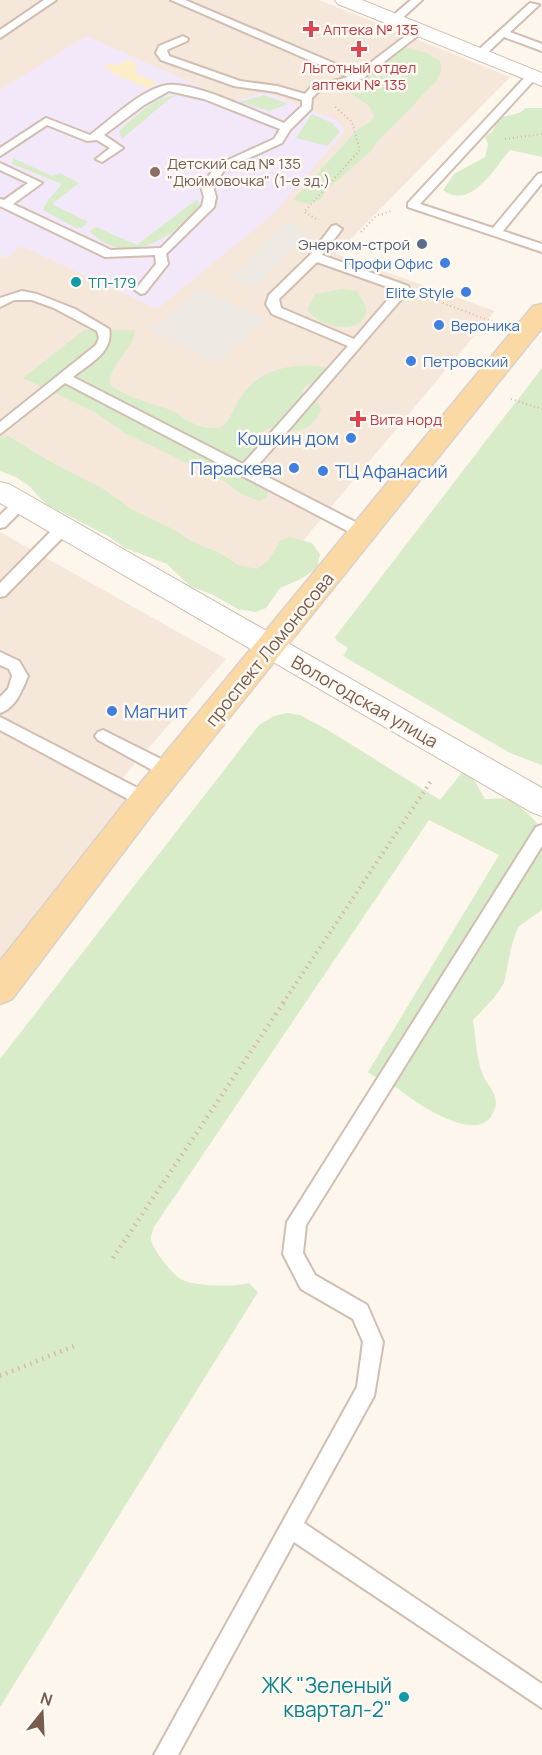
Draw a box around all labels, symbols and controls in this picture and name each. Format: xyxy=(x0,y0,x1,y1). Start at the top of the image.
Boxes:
place label: Аптека № 135 xyxy=(323,19,419,40)
marker: Аптека № 135 xyxy=(304,22,318,36)
marker: Льготный отдел аптеки № 135 xyxy=(352,42,366,56)
place label: Льготный отдел аптеки № 135 xyxy=(302,57,416,95)
place label: Детский сад № 135 "Дюймовочка" (1-е зд.) xyxy=(167,153,330,191)
marker: Детский сад № 135 "Дюймовочка" (1-е зд.) xyxy=(148,165,162,179)
place label: Энерком-строй xyxy=(298,234,410,255)
marker: Энерком-строй xyxy=(415,237,429,251)
place label: Профи Офис xyxy=(344,253,433,274)
marker: Профи Офис xyxy=(438,256,452,270)
place label: ТП-179 xyxy=(88,272,136,293)
marker: ТП-179 xyxy=(69,275,83,289)
place label: Elite Style xyxy=(386,282,454,303)
marker: Elite Style xyxy=(459,285,473,299)
place label: Вероника xyxy=(451,315,520,336)
marker: Вероника xyxy=(432,318,446,332)
place label: Петровский xyxy=(423,351,508,372)
marker: Петровский xyxy=(404,354,418,368)
place label: Вита норд xyxy=(370,409,442,430)
marker: Вита норд xyxy=(351,412,365,426)
place label: Кошкин дом xyxy=(237,426,339,450)
marker: Кошкин дом xyxy=(344,431,358,445)
place label: Параскева xyxy=(190,456,282,480)
place label: ТЦ Афанасий xyxy=(335,459,448,483)
marker: Параскева xyxy=(287,461,301,475)
marker: ТЦ Афанасий xyxy=(316,464,330,478)
street label: проспект Ломоносова xyxy=(199,567,339,731)
street label: Вологодская улица xyxy=(287,649,443,753)
place label: Магнит xyxy=(124,699,188,723)
marker: Магнит xyxy=(105,704,119,718)
place label: ЖК "Зеленый квартал-2" xyxy=(261,1671,392,1723)
north arrow xyxy=(12,1683,72,1743)
text: N xyxy=(38,1686,56,1711)
marker: ЖК "Зеленый квартал-2" xyxy=(397,1690,411,1704)

